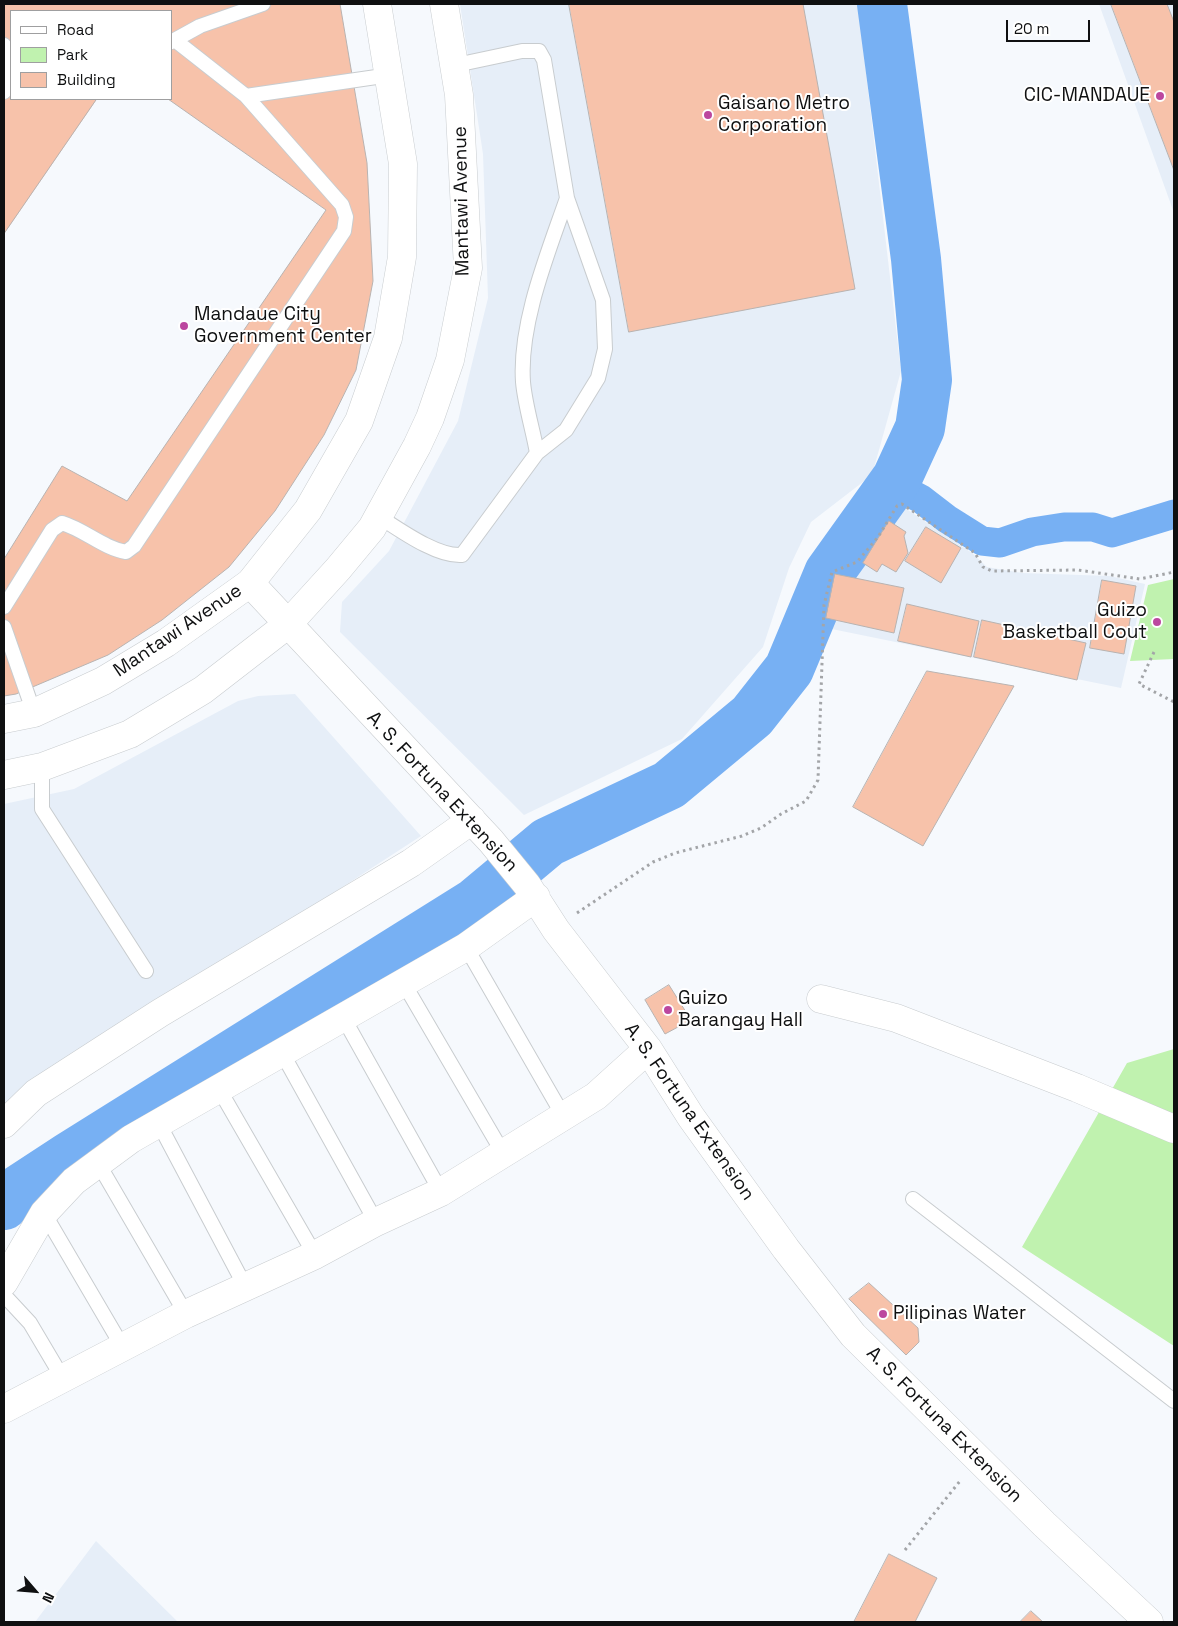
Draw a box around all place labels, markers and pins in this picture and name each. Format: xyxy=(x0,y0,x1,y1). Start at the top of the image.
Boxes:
place label: CIC-MANDAUE xyxy=(1024,85,1150,107)
marker: CIC-MANDAUE xyxy=(1154,90,1166,102)
place label: Gaisano Metro Corporation xyxy=(718,93,850,137)
marker: Gaisano Metro Corporation xyxy=(702,109,714,121)
place label: Mandaue City Government Center xyxy=(194,304,372,348)
marker: Mandaue City Government Center xyxy=(178,320,190,332)
place label: Guizo Basketball Cout xyxy=(1003,600,1147,644)
marker: Guizo Basketball Cout xyxy=(1151,616,1163,628)
place label: Guizo Barangay Hall xyxy=(678,988,803,1032)
marker: Guizo Barangay Hall xyxy=(662,1004,674,1016)
place label: Pilipinas Water xyxy=(893,1303,1026,1325)
marker: Pilipinas Water xyxy=(877,1308,889,1320)

